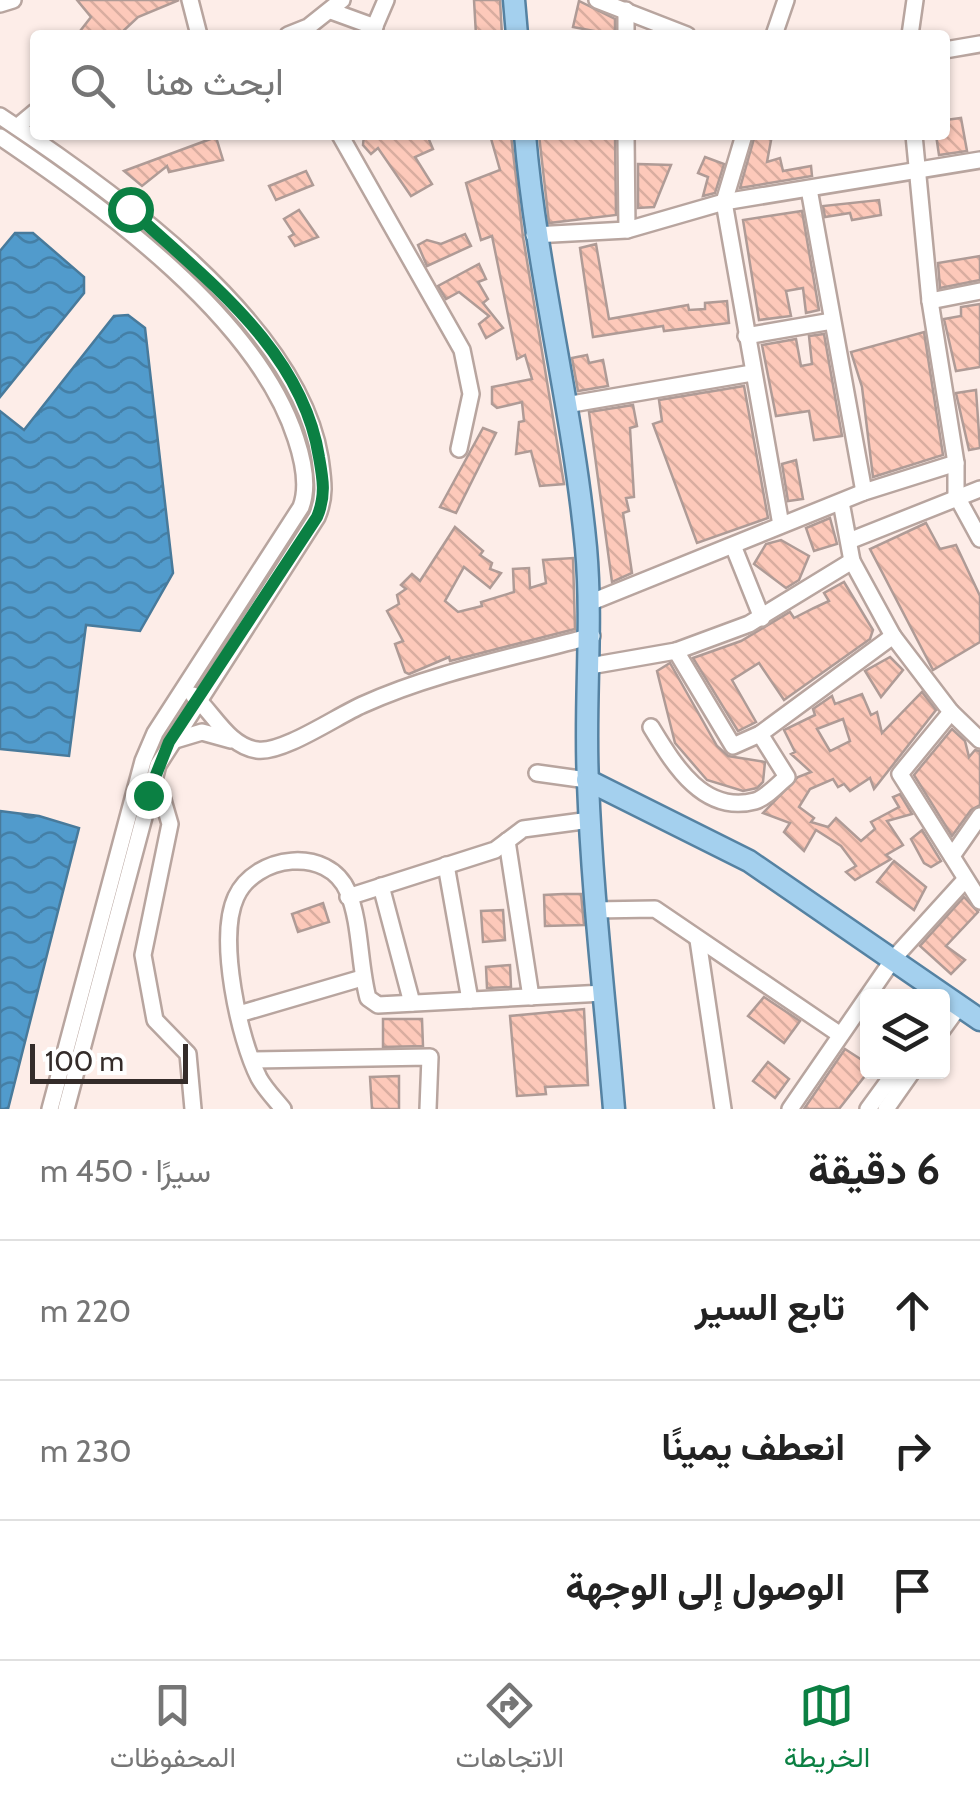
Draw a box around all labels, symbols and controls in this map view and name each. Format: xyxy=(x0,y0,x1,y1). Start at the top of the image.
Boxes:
search box xyxy=(30,30,950,140)
icon: search xyxy=(65,58,120,113)
text: ابحث هنا xyxy=(145,58,284,105)
route start xyxy=(108,187,154,233)
route end xyxy=(126,773,172,819)
map controls xyxy=(860,989,950,1079)
button: layers xyxy=(860,989,950,1079)
scale bar xyxy=(30,1039,188,1084)
text: 100 m xyxy=(45,1044,124,1078)
text: 6 دقيقة xyxy=(808,1143,940,1195)
text: سيرًا · 450 m xyxy=(40,1151,211,1190)
text: تابع السير xyxy=(695,1283,845,1330)
icon: ahead xyxy=(885,1283,940,1338)
text: 220 m xyxy=(40,1291,131,1330)
text: انعطف يمينًا xyxy=(661,1423,845,1470)
icon: right xyxy=(885,1423,940,1478)
text: 230 m xyxy=(40,1431,132,1470)
text: الوصول إلى الوجهة xyxy=(565,1563,845,1610)
icon: arrive xyxy=(885,1563,940,1618)
tab: المحفوظات xyxy=(110,1678,236,1782)
tab: الاتجاهات xyxy=(455,1678,564,1782)
tab: الخريطة xyxy=(784,1678,870,1782)

